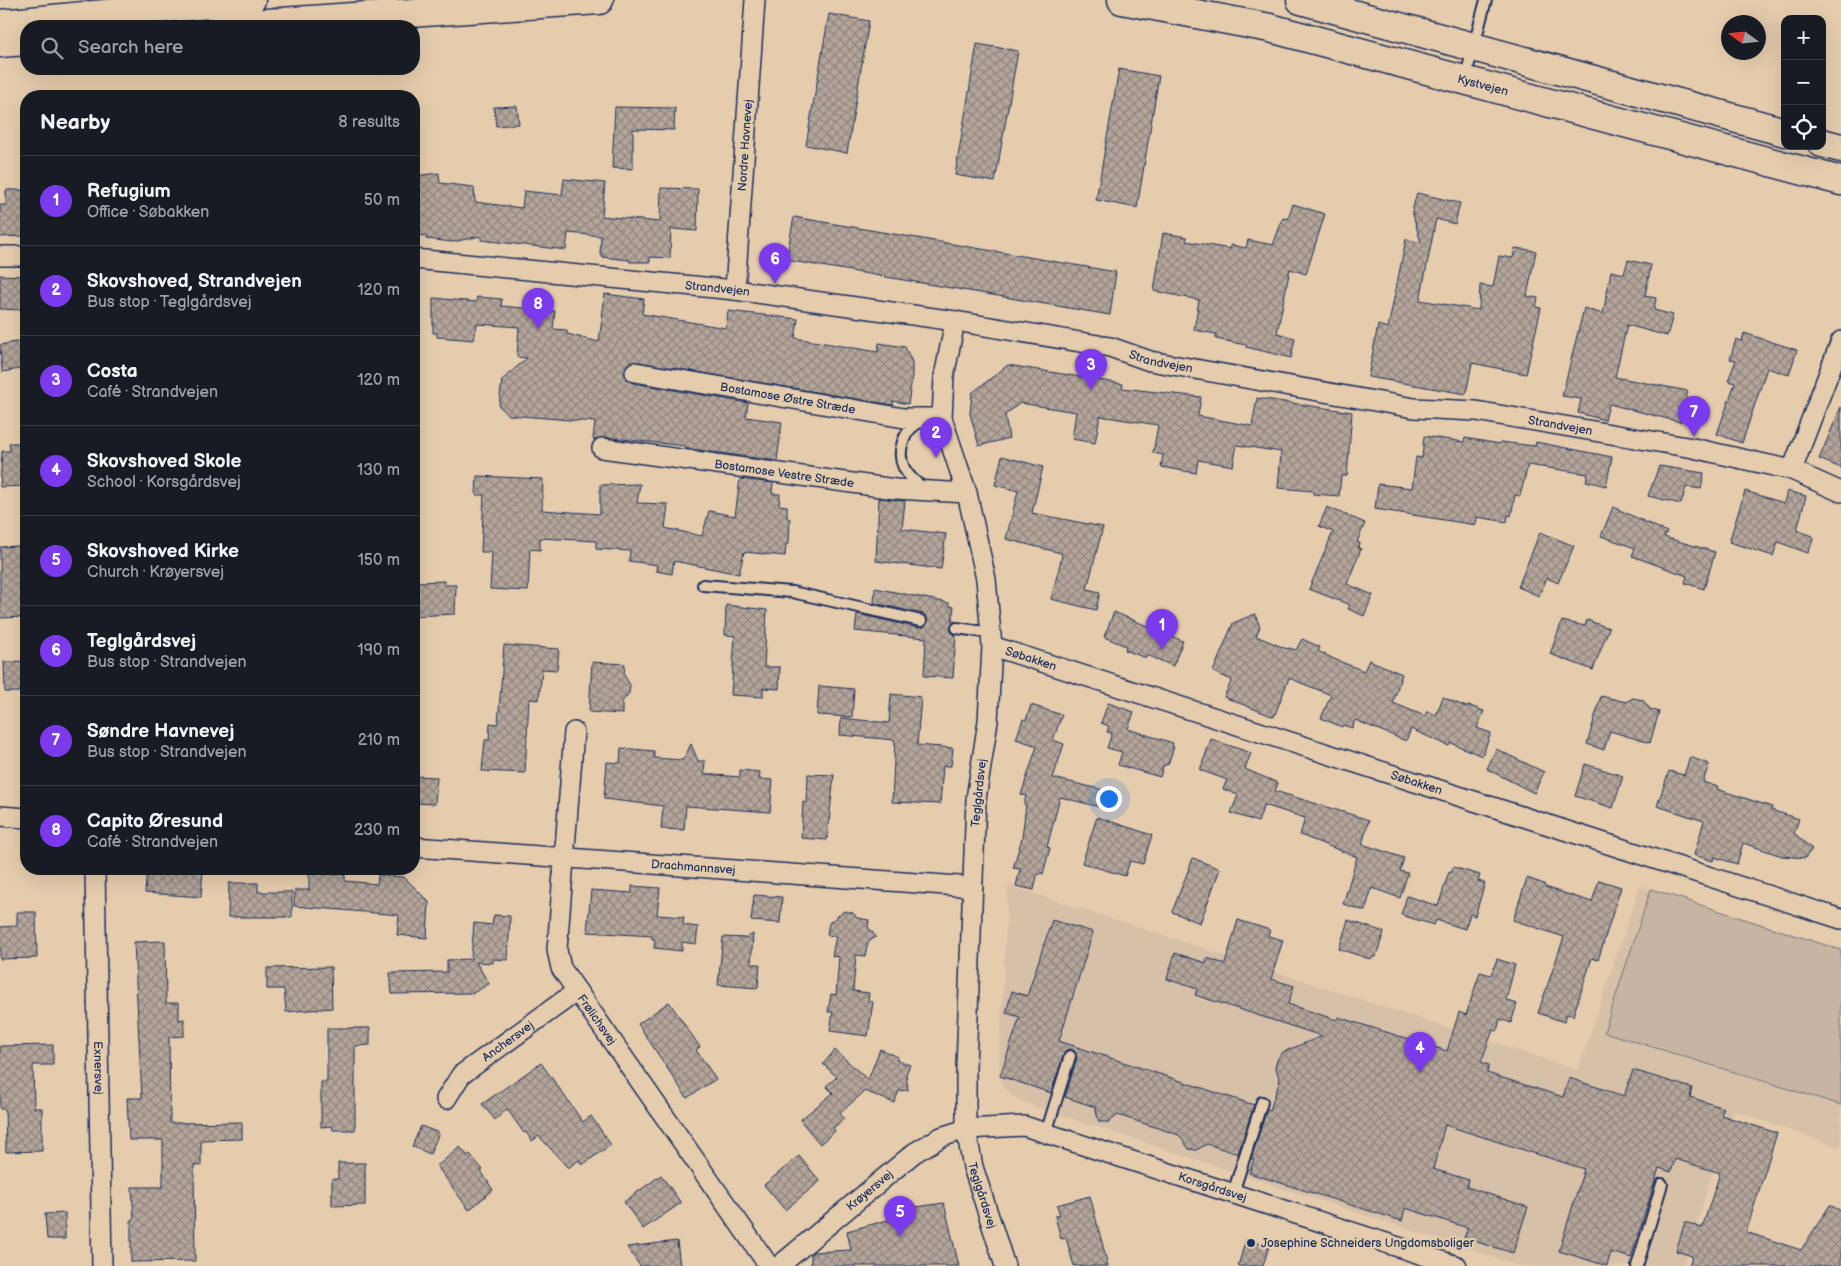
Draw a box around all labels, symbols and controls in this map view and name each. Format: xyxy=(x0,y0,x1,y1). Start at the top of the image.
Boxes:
north arrow xyxy=(1721,15,1766,60)
map controls xyxy=(1781,15,1826,150)
button: + xyxy=(1781,15,1826,60)
search box xyxy=(20,20,420,75)
icon: search xyxy=(38,34,66,62)
text: Search here xyxy=(78,36,183,59)
button: − xyxy=(1781,60,1826,105)
street label: Kystvejen xyxy=(1456,71,1510,99)
street label: Nordre Havnevej xyxy=(734,99,756,192)
button: locate xyxy=(1781,105,1826,150)
text: Nearby xyxy=(40,110,110,135)
text: 8 results xyxy=(338,113,400,132)
text: Refugium xyxy=(87,180,171,203)
text: 1 xyxy=(53,191,59,210)
text: 50 m xyxy=(364,191,400,210)
text: Office · Søbakken xyxy=(87,203,209,222)
pin: 6 xyxy=(759,243,791,284)
text: Skovshoved, Strandvejen xyxy=(87,270,302,293)
street label: Strandvejen xyxy=(684,278,751,300)
text: 2 xyxy=(51,281,61,300)
text: 120 m xyxy=(357,281,400,300)
pin: 8 xyxy=(522,288,554,329)
text: Bus stop · Teglgårdsvej xyxy=(87,293,252,312)
street label: Strandvejen xyxy=(1127,347,1194,376)
pin: 3 xyxy=(1075,349,1107,390)
text: Costa xyxy=(87,360,138,383)
text: 3 xyxy=(51,371,61,390)
text: 120 m xyxy=(357,371,400,390)
street label: Bostamose Østre Stræde xyxy=(719,379,857,417)
text: Café · Strandvejen xyxy=(87,383,218,402)
pin: 7 xyxy=(1678,396,1710,437)
street label: Strandvejen xyxy=(1527,413,1594,438)
pin: 2 xyxy=(920,417,952,458)
text: Skovshoved Skole xyxy=(87,450,241,473)
street label: Bostamose Vestre Stræde xyxy=(713,456,855,491)
text: 4 xyxy=(51,461,61,480)
text: 130 m xyxy=(357,461,400,480)
text: School · Korsgårdsvej xyxy=(87,473,241,492)
text: Skovshoved Kirke xyxy=(87,540,239,563)
text: 5 xyxy=(51,551,61,570)
text: 150 m xyxy=(358,551,400,570)
text: Church · Krøyersvej xyxy=(87,563,224,582)
pin: 1 xyxy=(1146,609,1178,650)
text: Teglgårdsvej xyxy=(87,630,196,653)
text: 6 xyxy=(51,641,61,660)
text: 190 m xyxy=(358,641,400,660)
street label: Søbakken xyxy=(1003,643,1059,674)
text: Bus stop · Strandvejen xyxy=(87,653,247,672)
text: Søndre Havnevej xyxy=(87,720,234,743)
text: 7 xyxy=(52,731,60,750)
text: 210 m xyxy=(358,731,400,750)
text: Bus stop · Strandvejen xyxy=(87,743,247,762)
street label: Teglgårdsvej xyxy=(968,758,990,828)
street label: Søbakken xyxy=(1389,767,1444,798)
your location xyxy=(1096,786,1122,812)
text: Capito Øresund xyxy=(87,810,223,833)
text: 8 xyxy=(51,821,61,840)
text: 230 m xyxy=(354,821,400,840)
text: Café · Strandvejen xyxy=(87,833,218,852)
street label: Drachmannsvej xyxy=(651,856,736,877)
street label: Frølichsvej xyxy=(574,991,620,1048)
street label: Anchersvej xyxy=(479,1017,537,1065)
pin: 4 xyxy=(1404,1032,1436,1073)
street label: Exnersvej xyxy=(91,1041,106,1095)
street label: Teglgårdsvej xyxy=(965,1161,1000,1230)
street label: Krøyersvej xyxy=(843,1166,896,1214)
street label: Korsgårdsvej xyxy=(1177,1169,1249,1205)
pin: 5 xyxy=(884,1196,916,1237)
place label: Josephine Schneiders Ungdomsboliger xyxy=(1261,1236,1475,1251)
marker: Josephine Schneiders Ungdomsboliger xyxy=(1245,1237,1257,1249)

